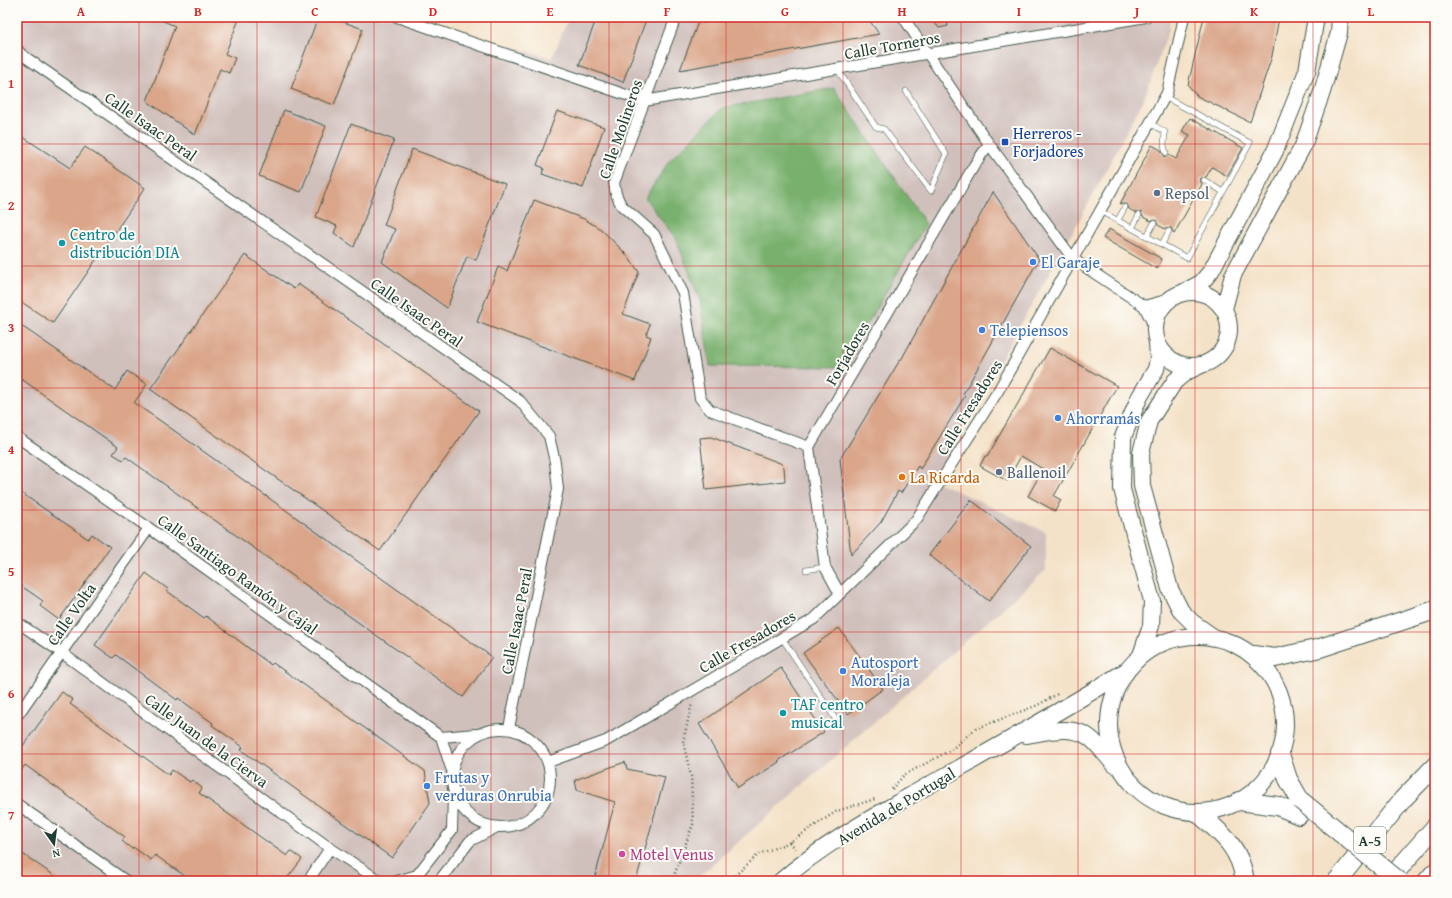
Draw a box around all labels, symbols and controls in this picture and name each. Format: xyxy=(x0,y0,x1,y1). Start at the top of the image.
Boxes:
text: A xyxy=(77,2,86,21)
text: B xyxy=(194,2,202,21)
text: C xyxy=(311,2,319,21)
text: D xyxy=(429,2,437,21)
text: E xyxy=(547,2,554,21)
text: F xyxy=(664,2,671,21)
text: G xyxy=(781,2,789,21)
text: H xyxy=(897,2,907,21)
text: I xyxy=(1017,2,1021,21)
text: J xyxy=(1133,2,1140,21)
text: K xyxy=(1250,2,1259,21)
text: L xyxy=(1368,2,1375,21)
street label: Calle Torneros xyxy=(842,25,942,65)
text: 1 xyxy=(8,74,14,93)
street label: Calle Molineros xyxy=(592,76,648,182)
street label: Calle Isaac Peral xyxy=(100,85,202,167)
place label: Herreros - Forjadores xyxy=(1013,121,1084,163)
marker: Herreros - Forjadores xyxy=(1000,137,1010,147)
place label: Repsol xyxy=(1165,181,1210,205)
marker: Repsol xyxy=(1152,188,1162,198)
text: 2 xyxy=(8,196,15,215)
place label: Centro de distribución DIA xyxy=(70,222,180,264)
marker: Centro de distribución DIA xyxy=(57,238,67,248)
place label: El Garaje xyxy=(1041,250,1100,274)
marker: El Garaje xyxy=(1028,257,1038,267)
street label: Calle Isaac Peral xyxy=(366,271,468,353)
street label: Forjadores xyxy=(819,316,875,390)
text: 3 xyxy=(8,318,14,337)
place label: Telepiensos xyxy=(990,318,1068,342)
marker: Telepiensos xyxy=(977,325,987,335)
street label: Calle Fresadores xyxy=(930,355,1008,459)
place label: Ahorramás xyxy=(1066,406,1140,430)
marker: Ahorramás xyxy=(1053,413,1063,423)
text: 4 xyxy=(8,440,15,459)
place label: Ballenoil xyxy=(1007,460,1067,484)
place label: La Ricarda xyxy=(910,465,980,489)
marker: Ballenoil xyxy=(994,467,1004,477)
marker: La Ricarda xyxy=(897,472,907,482)
street label: Calle Santiago Ramón y Cajal xyxy=(153,508,323,641)
text: 5 xyxy=(8,562,15,581)
street label: Calle Isaac Peral xyxy=(494,565,538,676)
street label: Calle Volta xyxy=(41,577,102,650)
street label: Calle Fresadores xyxy=(694,603,800,679)
place label: Autosport Moraleja xyxy=(851,650,919,692)
marker: Autosport Moraleja xyxy=(838,666,848,676)
text: 6 xyxy=(8,684,15,703)
street label: Calle Juan de la Cierva xyxy=(140,687,274,793)
place label: TAF centro musical xyxy=(791,692,864,734)
marker: TAF centro musical xyxy=(778,708,788,718)
street label: Avenida de Portugal xyxy=(832,761,960,851)
place label: Frutas y verduras Onrubia xyxy=(435,765,552,807)
marker: Frutas y verduras Onrubia xyxy=(422,781,432,791)
text: 7 xyxy=(8,806,15,825)
north arrow xyxy=(34,824,74,864)
road number: A-5 xyxy=(1354,827,1386,853)
place label: Motel Venus xyxy=(630,842,713,866)
text: N xyxy=(50,845,62,863)
marker: Motel Venus xyxy=(617,849,627,859)

